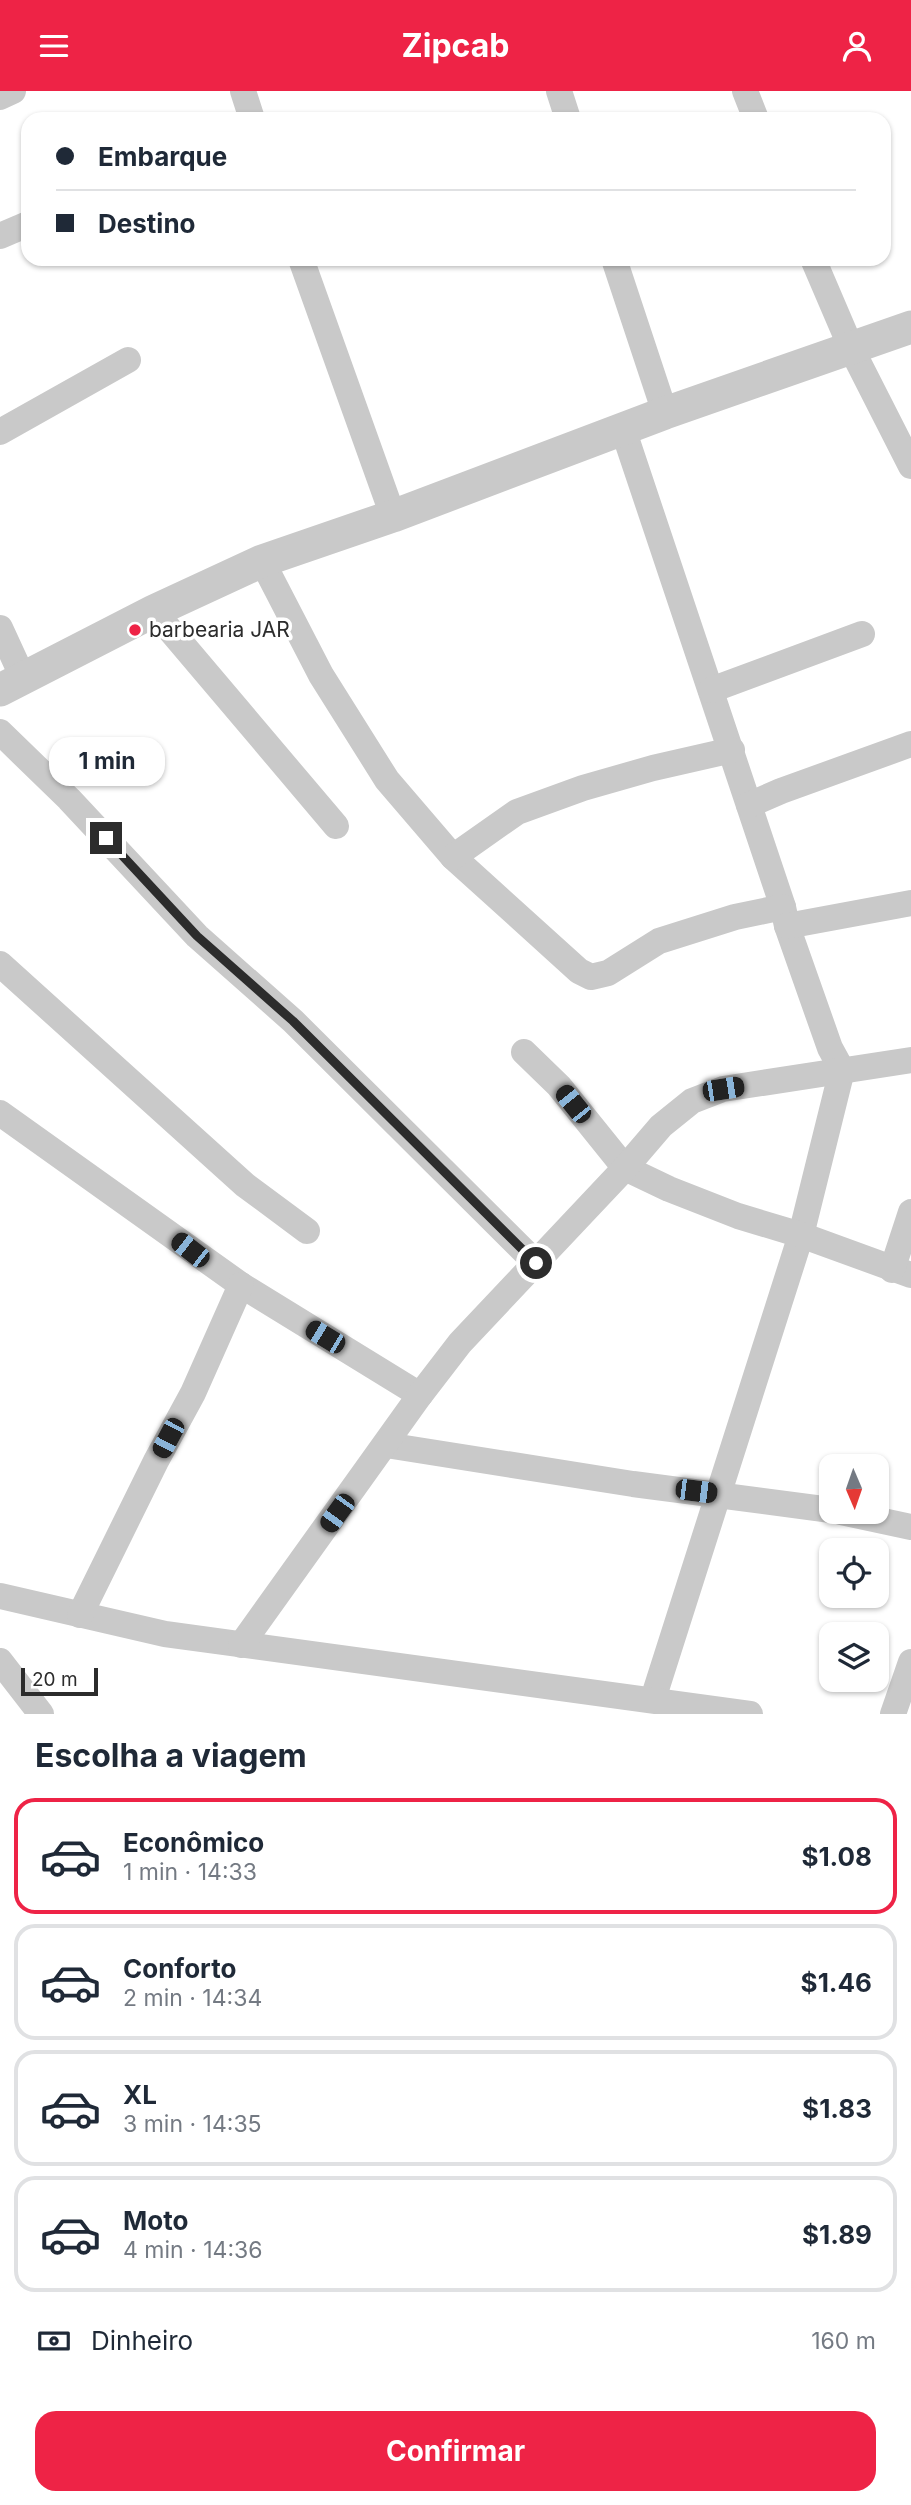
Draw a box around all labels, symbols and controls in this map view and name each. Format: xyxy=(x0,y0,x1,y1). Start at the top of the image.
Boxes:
text: Zipcab xyxy=(402,26,509,65)
icon: menu xyxy=(35,27,73,65)
icon: person xyxy=(838,27,876,65)
text: Embarque xyxy=(98,141,227,172)
text: Destino xyxy=(98,208,196,239)
place label: barbearia JAR xyxy=(149,617,290,642)
marker: barbearia JAR xyxy=(127,622,143,638)
callout: 1 min xyxy=(48,737,164,785)
text: 1 min xyxy=(79,747,135,775)
route end xyxy=(90,822,122,854)
car xyxy=(701,1075,746,1103)
car xyxy=(552,1081,595,1127)
car xyxy=(167,1229,214,1271)
route start xyxy=(520,1247,552,1279)
car xyxy=(302,1317,349,1357)
car xyxy=(149,1415,188,1461)
north arrow xyxy=(819,1454,889,1524)
map controls xyxy=(819,1454,889,1692)
car xyxy=(674,1478,719,1504)
car xyxy=(317,1490,358,1536)
button: locate xyxy=(819,1538,889,1608)
button: layers xyxy=(819,1622,889,1692)
scale bar xyxy=(21,1665,98,1697)
text: 20 m xyxy=(32,1668,78,1691)
text: Escolha a viagem xyxy=(35,1736,307,1775)
icon: car xyxy=(39,1825,102,1888)
text: Econômico xyxy=(123,1827,264,1858)
text: $1.08 xyxy=(801,1841,872,1872)
text: 1 min · 14:33 xyxy=(123,1858,257,1886)
icon: car xyxy=(39,1951,102,2014)
text: Conforto xyxy=(123,1953,236,1984)
text: $1.46 xyxy=(801,1967,872,1998)
text: 2 min · 14:34 xyxy=(123,1984,262,2012)
icon: car xyxy=(39,2077,102,2140)
text: XL xyxy=(123,2079,157,2110)
text: $1.83 xyxy=(802,2093,872,2124)
text: 3 min · 14:35 xyxy=(123,2110,262,2138)
icon: car xyxy=(39,2203,102,2266)
text: Moto xyxy=(123,2205,188,2236)
text: $1.89 xyxy=(802,2219,872,2250)
text: 4 min · 14:36 xyxy=(123,2236,263,2264)
icon: cash xyxy=(35,2322,73,2360)
text: Dinheiro xyxy=(91,2325,193,2356)
text: 160 m xyxy=(811,2327,876,2355)
button: Confirmar xyxy=(35,2411,876,2491)

